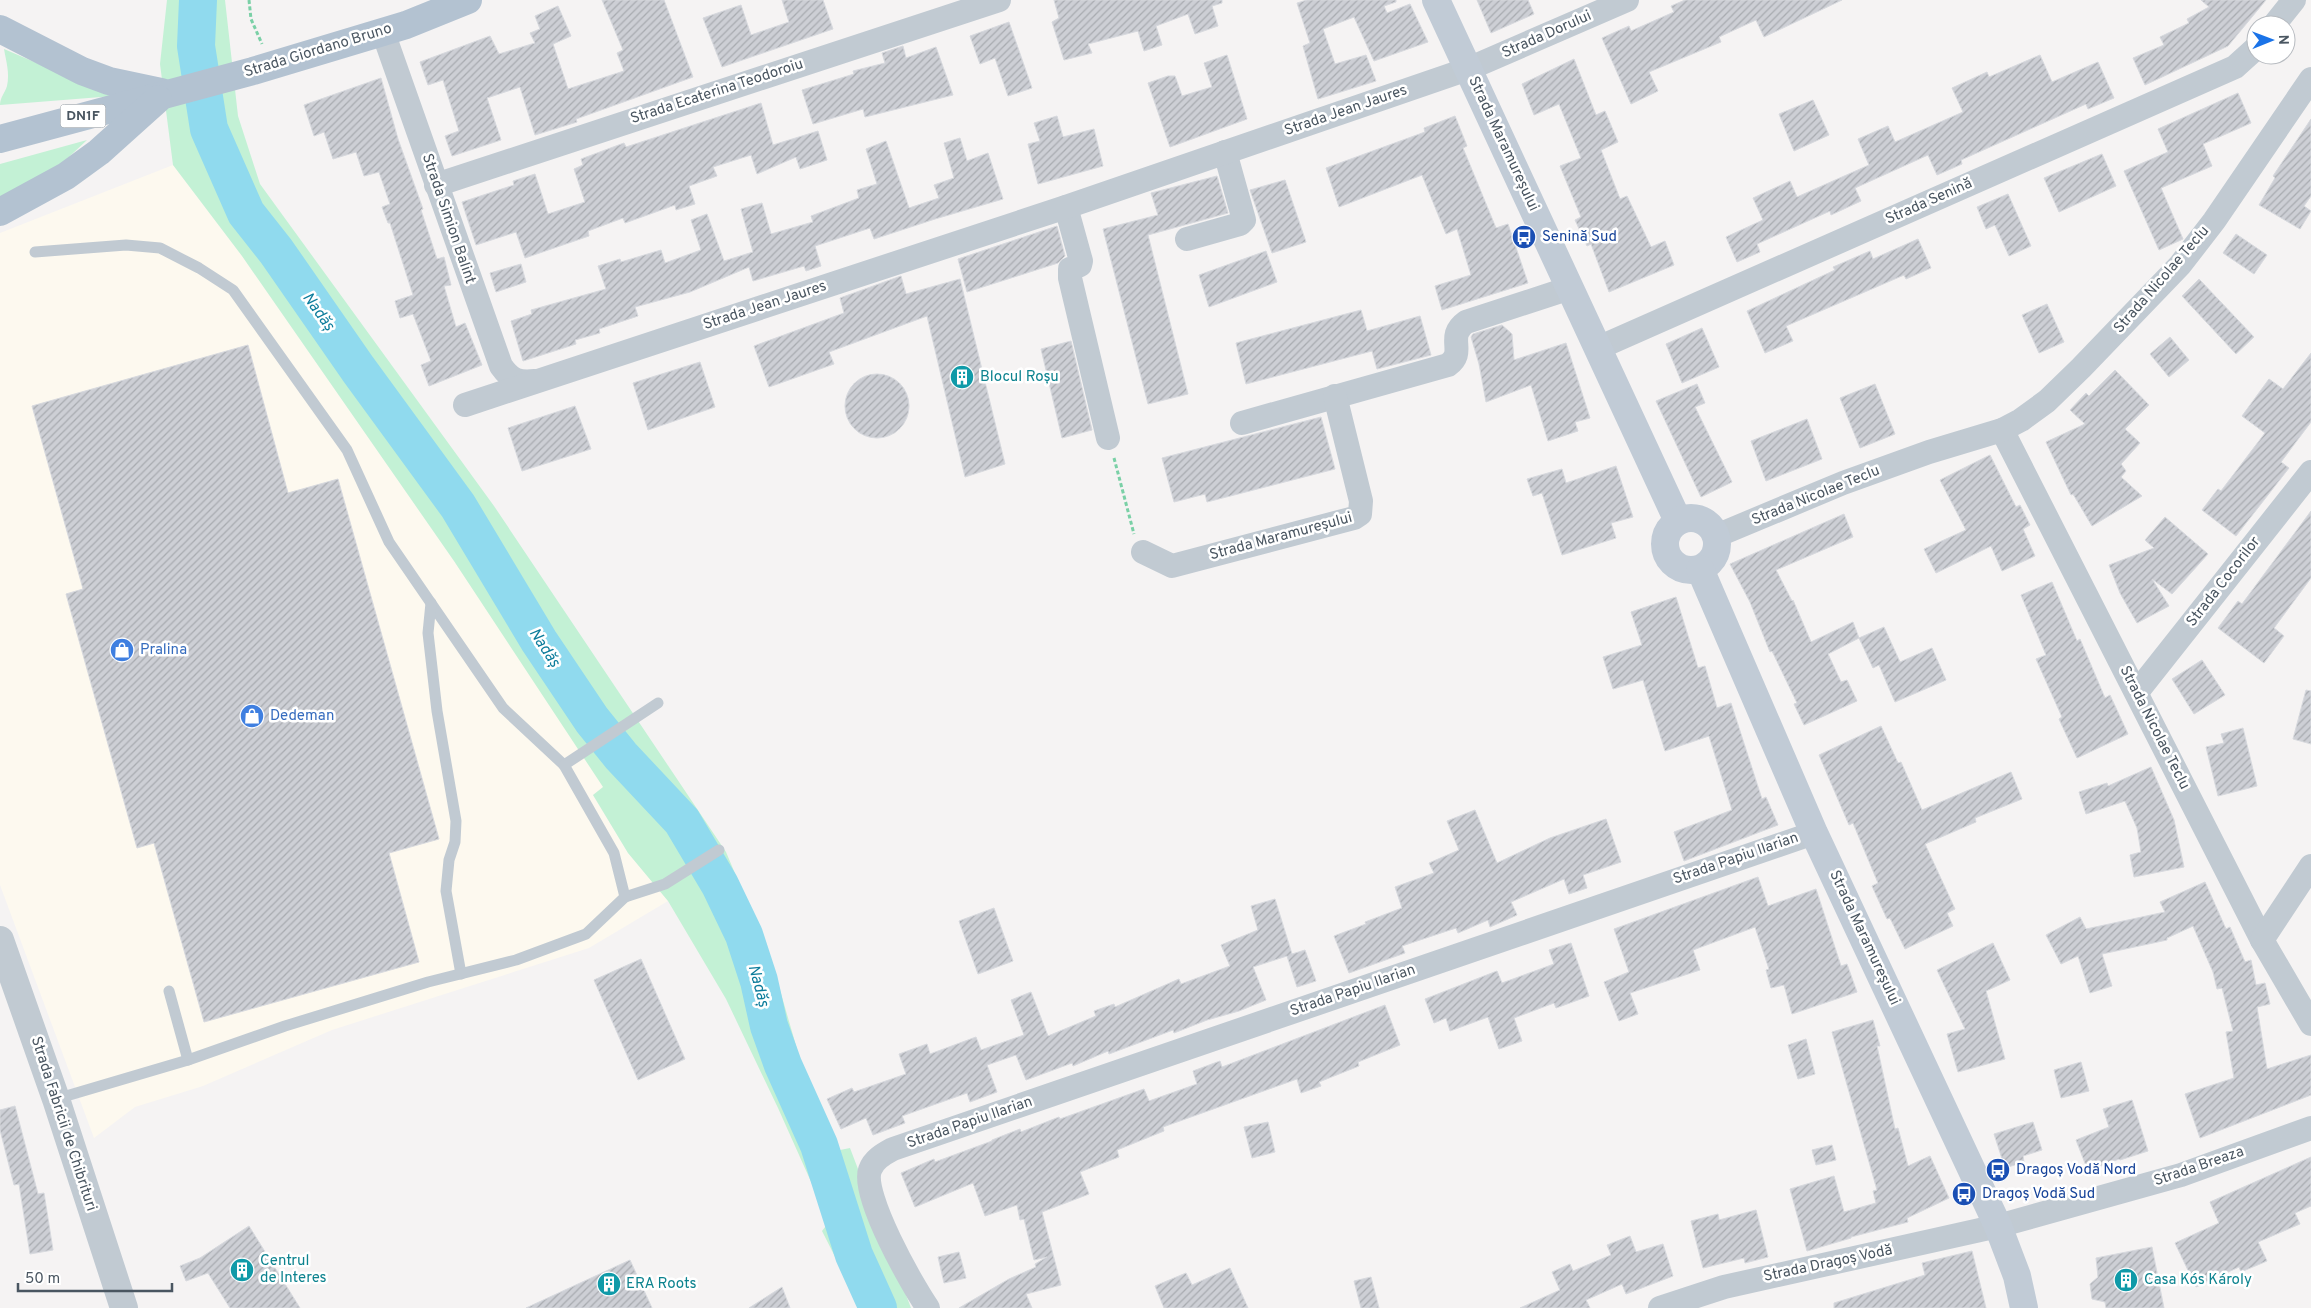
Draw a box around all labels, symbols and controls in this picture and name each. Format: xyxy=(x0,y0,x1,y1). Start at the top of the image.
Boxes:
street label: Strada Dorului xyxy=(1499,7,1595,63)
north arrow xyxy=(2246,15,2296,65)
street label: Strada Giordano Bruno xyxy=(242,19,394,83)
text: N xyxy=(2274,35,2291,45)
street label: Strada Ecaterina Teodoroiu xyxy=(628,55,806,129)
street label: Strada Maramureșului xyxy=(1463,73,1543,215)
street label: Strada Jean Jaures xyxy=(1282,81,1410,141)
road number: DN1F xyxy=(61,104,106,128)
street label: Strada Simion Balint xyxy=(417,151,479,287)
street label: Strada Senină xyxy=(1883,174,1975,230)
street label: Strada Nicolae Teclu xyxy=(2110,222,2214,338)
bus stop icon: Senină Sud xyxy=(1511,224,1537,250)
place label: Senină Sud xyxy=(1542,228,1617,247)
street label: Strada Jean Jaures xyxy=(701,277,829,335)
water label: Nadăș xyxy=(297,289,339,336)
building icon: Blocul Roșu xyxy=(949,364,975,390)
place label: Blocul Roșu xyxy=(980,368,1059,387)
street label: Strada Nicolae Teclu xyxy=(1749,462,1883,530)
street label: Strada Maramureșului xyxy=(1208,509,1354,565)
street label: Strada Cocorilor xyxy=(2183,533,2265,631)
water label: Nadăș xyxy=(524,625,564,672)
shop icon: Pralina xyxy=(109,637,135,663)
place label: Pralina xyxy=(140,641,187,660)
street label: Strada Nicolae Teclu xyxy=(2115,663,2193,793)
shop icon: Dedeman xyxy=(239,703,265,729)
place label: Dedeman xyxy=(270,707,334,726)
street label: Strada Papiu Ilarian xyxy=(1671,829,1801,889)
street label: Strada Maramureșului xyxy=(1824,867,1904,1009)
street label: Strada Papiu Ilarian xyxy=(1288,961,1418,1021)
water label: Nadăș xyxy=(743,963,773,1010)
street label: Strada Fabricii de Chibrituri xyxy=(26,1034,100,1214)
street label: Strada Papiu Ilarian xyxy=(905,1093,1035,1153)
street label: Strada Breaza xyxy=(2151,1143,2247,1191)
bus stop icon: Dragoș Vodă Nord xyxy=(1985,1157,2011,1183)
place label: Dragoș Vodă Nord xyxy=(2016,1161,2136,1180)
bus stop icon: Dragoș Vodă Sud xyxy=(1951,1181,1977,1207)
place label: Dragoș Vodă Sud xyxy=(1982,1185,2095,1204)
street label: Strada Dragoș Vodă xyxy=(1762,1241,1894,1287)
place label: Centrul de Interes xyxy=(260,1252,327,1288)
building icon: Centrul de Interes xyxy=(229,1257,255,1283)
scale bar xyxy=(18,1260,171,1292)
building icon: Casa Kós Károly xyxy=(2113,1267,2139,1293)
text: 50 m xyxy=(25,1270,60,1289)
building icon: ERA Roots xyxy=(596,1271,622,1297)
place label: Casa Kós Károly xyxy=(2144,1271,2252,1290)
place label: ERA Roots xyxy=(626,1275,697,1294)

